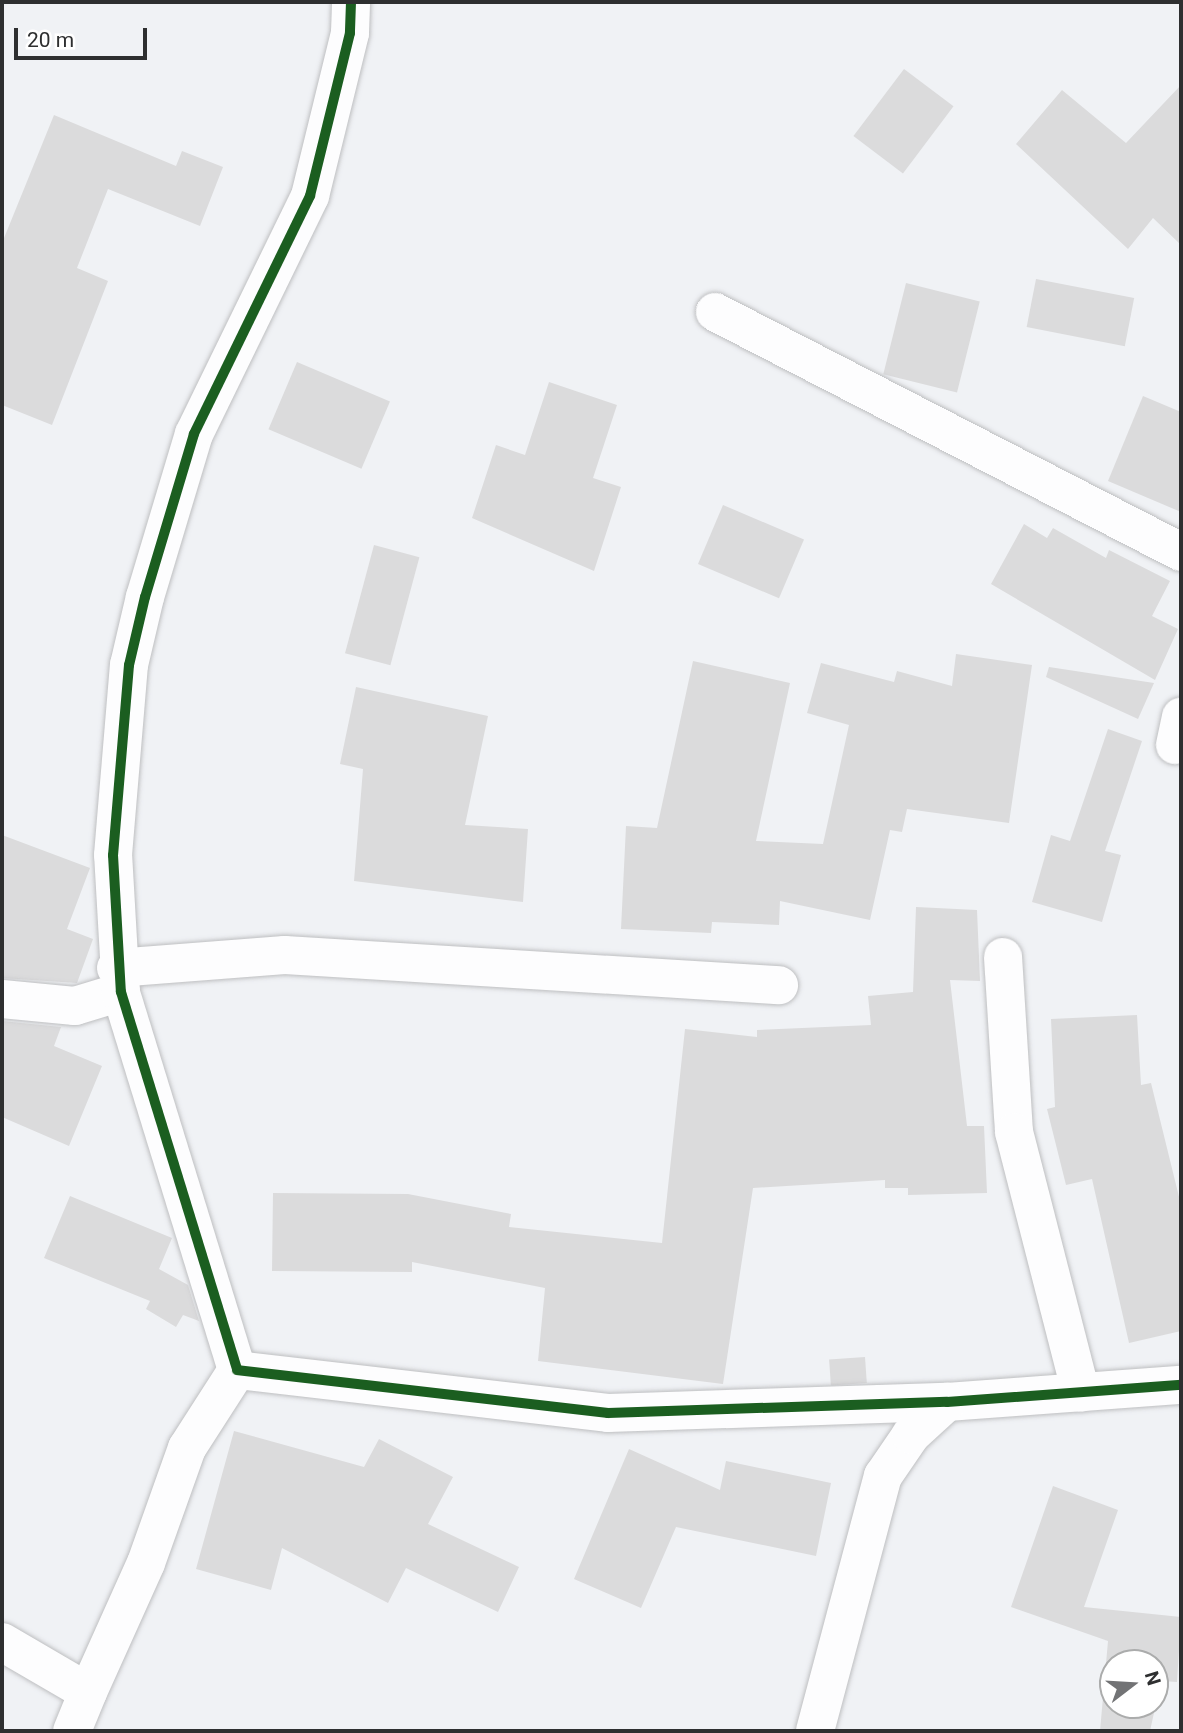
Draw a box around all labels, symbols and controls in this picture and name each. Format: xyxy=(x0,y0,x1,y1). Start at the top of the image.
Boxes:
scale bar xyxy=(18,14,150,58)
text: 20 m xyxy=(27,28,74,52)
north arrow xyxy=(1099,1649,1169,1719)
text: N xyxy=(1140,1669,1166,1688)

